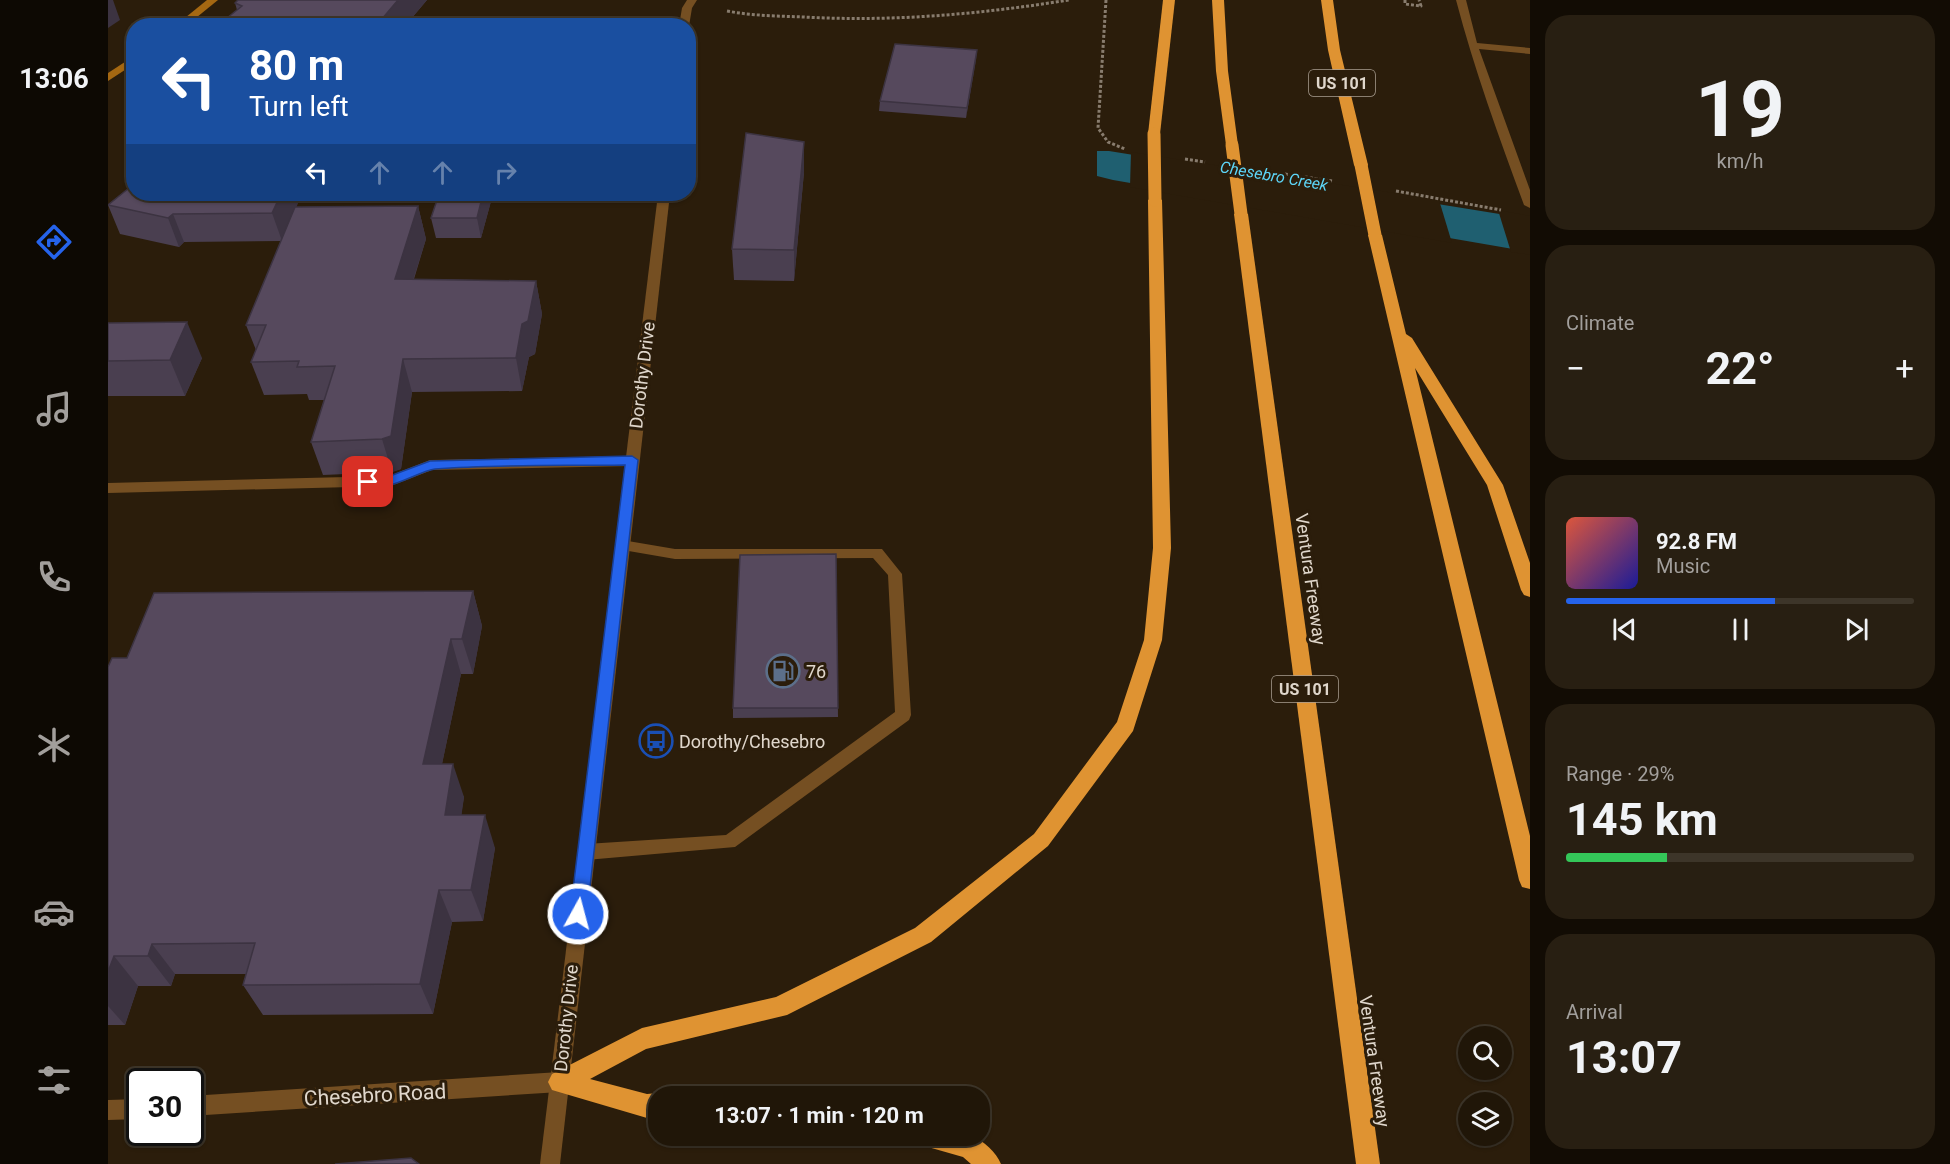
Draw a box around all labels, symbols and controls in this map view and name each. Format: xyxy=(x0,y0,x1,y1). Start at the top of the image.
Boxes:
text: 80 m xyxy=(249,41,344,90)
icon: left xyxy=(150,42,228,120)
text: 13:06 xyxy=(19,63,89,95)
text: 19 xyxy=(1695,64,1785,155)
road number: US 101 xyxy=(1309,70,1375,96)
text: Turn left xyxy=(249,91,349,123)
text: km/h xyxy=(1717,149,1763,173)
icon: left xyxy=(300,156,333,189)
icon: ahead xyxy=(363,156,396,189)
icon: ahead xyxy=(426,156,459,189)
icon: right xyxy=(489,156,522,189)
water label: Chesebro Creek xyxy=(1219,157,1331,195)
icon: directions xyxy=(33,221,75,263)
text: Climate xyxy=(1566,311,1634,335)
street label: Dorothy Drive xyxy=(625,320,659,430)
text: 22° xyxy=(1705,342,1775,395)
text: − xyxy=(1566,349,1585,388)
text: + xyxy=(1895,349,1914,388)
icon: music xyxy=(33,388,75,430)
pin xyxy=(342,456,393,507)
icon: arrive xyxy=(351,465,384,498)
street label: Ventura Freeway xyxy=(1291,512,1331,647)
text: 92.8 FM xyxy=(1656,529,1737,554)
text: Music xyxy=(1656,554,1710,578)
icon: phone xyxy=(33,556,75,598)
icon: previous xyxy=(1608,613,1641,646)
icon: pause xyxy=(1724,613,1757,646)
icon: next xyxy=(1840,613,1873,646)
fuel station icon: 76 xyxy=(765,653,801,689)
place label: 76 xyxy=(806,661,826,682)
road number: US 101 xyxy=(1272,676,1338,702)
bus stop icon: Dorothy/Chesebro xyxy=(638,723,674,759)
icon: climate xyxy=(33,724,75,766)
place label: Dorothy/Chesebro xyxy=(679,731,825,752)
text: Range · 29% xyxy=(1566,762,1674,786)
text: 145 km xyxy=(1566,793,1718,846)
position arrow xyxy=(546,882,610,946)
icon: car xyxy=(33,891,75,933)
street label: Dorothy Drive xyxy=(550,963,582,1073)
street label: Ventura Freeway xyxy=(1355,994,1395,1129)
text: Arrival xyxy=(1566,1000,1623,1024)
map controls xyxy=(1458,1026,1512,1146)
button: search xyxy=(1458,1026,1512,1080)
text: 13:07 xyxy=(1566,1031,1682,1084)
icon: filters xyxy=(33,1059,75,1101)
speed limit sign: 30 xyxy=(126,1068,204,1146)
street label: Chesebro Road xyxy=(303,1079,447,1111)
button: layers xyxy=(1458,1092,1512,1146)
text: 13:07 · 1 min · 120 m xyxy=(714,1103,924,1128)

